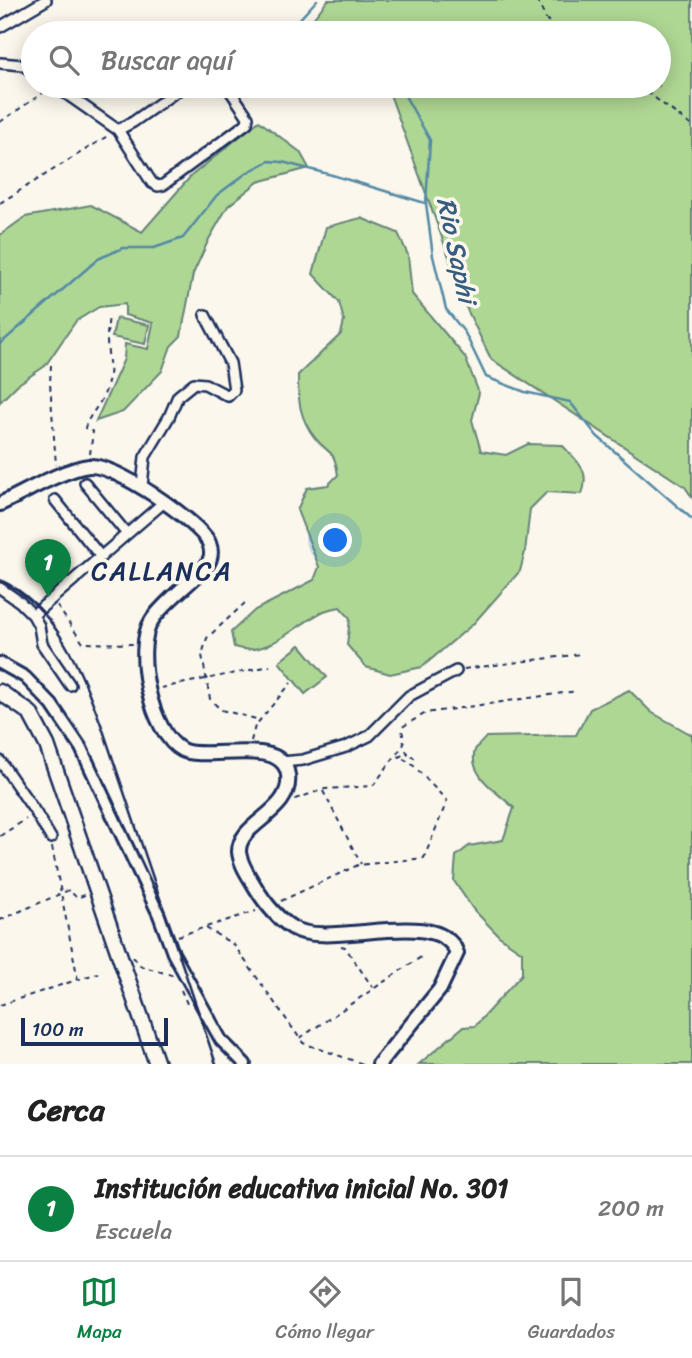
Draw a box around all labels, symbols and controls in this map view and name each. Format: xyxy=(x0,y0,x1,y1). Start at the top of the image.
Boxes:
search box xyxy=(21,21,671,98)
text: Buscar aquí xyxy=(101,37,234,83)
icon: search xyxy=(45,41,83,79)
water label: Rio Saphi xyxy=(423,193,492,312)
your location xyxy=(318,523,352,557)
pin: 1 xyxy=(25,539,71,597)
district label: CALLANCA xyxy=(91,548,233,594)
text: 100 m xyxy=(32,1013,84,1046)
scale bar xyxy=(21,1015,168,1047)
text: Cerca xyxy=(28,1083,104,1137)
text: Institución educativa inicial No. 301 xyxy=(95,1165,508,1211)
text: 1 xyxy=(46,1188,56,1229)
text: 200 m xyxy=(598,1188,664,1229)
text: Escuela xyxy=(95,1211,172,1252)
tab: Mapa xyxy=(77,1273,122,1348)
tab: Cómo llegar xyxy=(276,1273,374,1348)
tab: Guardados xyxy=(528,1273,615,1348)

